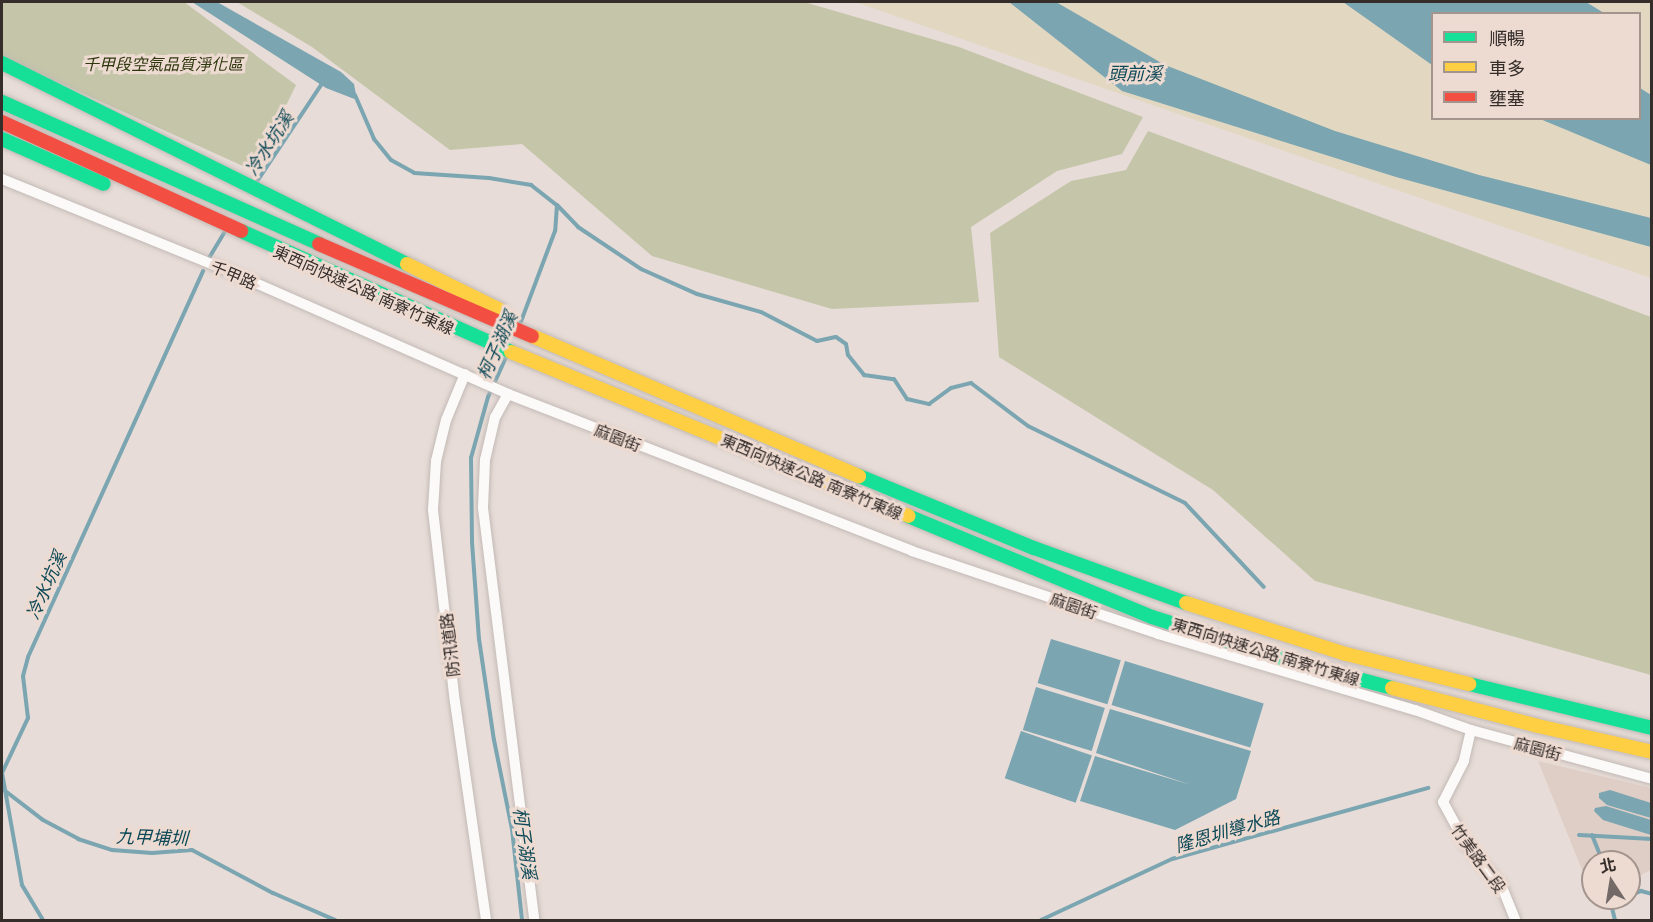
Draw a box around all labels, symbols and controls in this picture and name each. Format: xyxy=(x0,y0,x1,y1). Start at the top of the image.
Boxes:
legend xyxy=(1431,12,1641,120)
text: 順暢 xyxy=(1489,24,1525,50)
park label: 千甲段空氣品質淨化區 xyxy=(83,53,243,73)
text: 車多 xyxy=(1489,54,1525,80)
water label: 頭前溪 xyxy=(1108,61,1162,83)
text: 壅塞 xyxy=(1489,84,1525,110)
water label: 冷水坑溪 xyxy=(239,107,297,179)
street label: 東西向快速公路 南寮竹東線 xyxy=(271,240,457,338)
street label: 千甲路 xyxy=(208,256,260,292)
water label: 柯子湖溪 xyxy=(471,308,521,382)
street label: 麻園街 xyxy=(592,419,644,455)
street label: 東西向快速公路 南寮竹東線 xyxy=(718,429,906,523)
water label: 冷水坑溪 xyxy=(20,548,70,622)
street label: 麻園街 xyxy=(1048,588,1100,622)
street label: 防汛道路 xyxy=(436,612,462,678)
street label: 東西向快速公路 南寮竹東線 xyxy=(1170,613,1362,689)
street label: 麻園街 xyxy=(1512,733,1564,763)
water label: 隆恩圳導水路 xyxy=(1172,805,1282,855)
water label: 柯子湖溪 xyxy=(510,806,542,880)
street label: 竹美路二段 xyxy=(1448,820,1510,896)
water label: 九甲埔圳 xyxy=(116,824,188,848)
north arrow xyxy=(1581,850,1641,910)
text: 北 xyxy=(1597,851,1618,878)

